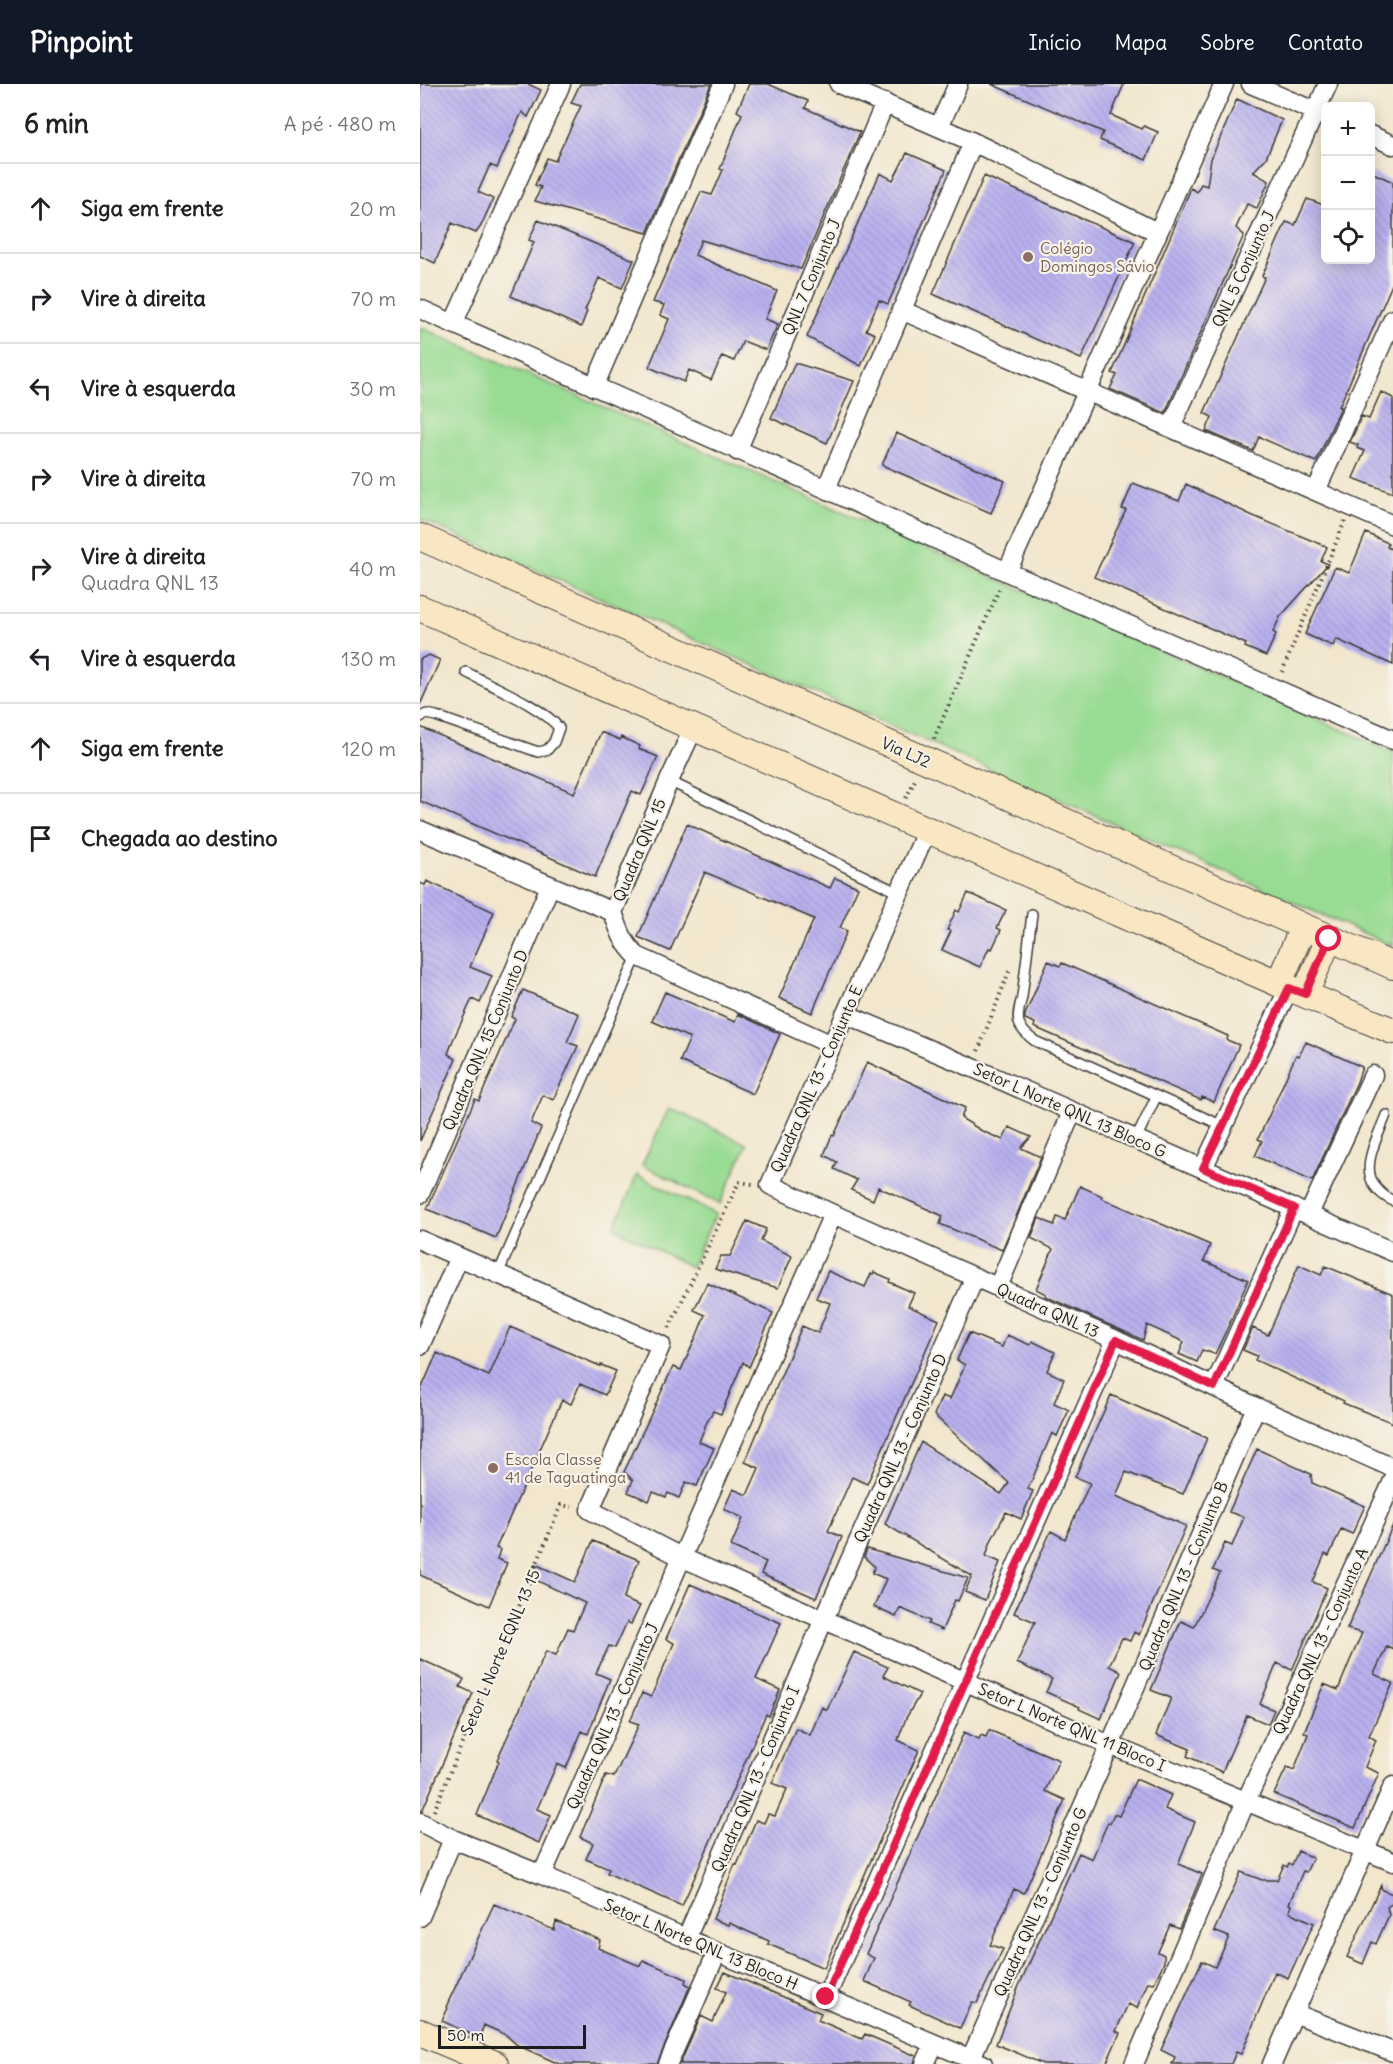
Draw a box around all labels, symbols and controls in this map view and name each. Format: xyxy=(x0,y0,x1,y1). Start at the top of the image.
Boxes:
text: Pinpoint xyxy=(30,24,133,60)
text: Início xyxy=(1028,29,1082,56)
text: Mapa xyxy=(1115,29,1167,56)
text: Sobre xyxy=(1200,29,1255,56)
text: Contato xyxy=(1288,29,1363,56)
map controls xyxy=(1321,102,1375,264)
button: + xyxy=(1321,102,1375,156)
text: 6 min xyxy=(24,107,89,140)
text: A pé · 480 m xyxy=(284,111,396,136)
button: − xyxy=(1321,156,1375,210)
icon: ahead xyxy=(24,192,57,225)
text: Siga em frente xyxy=(81,194,224,222)
text: 20 m xyxy=(350,196,396,221)
street label: QNL 5 Conjunto J xyxy=(1207,208,1279,330)
button: locate xyxy=(1321,210,1375,264)
street label: QNL 7 Conjunto J xyxy=(777,216,845,338)
place label: Colégio Domingos Sávio xyxy=(1040,238,1155,276)
marker: Colégio Domingos Sávio xyxy=(1021,250,1035,264)
icon: right xyxy=(24,282,57,315)
text: Vire à direita xyxy=(81,284,206,312)
text: 70 m xyxy=(351,286,396,311)
icon: left xyxy=(24,372,57,405)
text: Vire à esquerda xyxy=(81,374,236,402)
text: 30 m xyxy=(349,376,396,401)
icon: right xyxy=(24,462,57,495)
text: Vire à direita xyxy=(81,464,206,492)
text: 70 m xyxy=(351,466,396,491)
text: Vire à direita xyxy=(81,542,206,570)
icon: right xyxy=(24,552,57,585)
text: 40 m xyxy=(349,556,396,581)
text: Quadra QNL 13 xyxy=(81,570,219,595)
icon: left xyxy=(24,642,57,675)
text: Vire à esquerda xyxy=(81,644,236,672)
text: 130 m xyxy=(341,646,396,671)
icon: ahead xyxy=(24,732,57,765)
street label: Via LJ2 xyxy=(878,732,934,772)
text: Siga em frente xyxy=(81,734,224,762)
text: 120 m xyxy=(342,736,396,761)
street label: Quadra QNL 15 xyxy=(608,795,670,905)
icon: arrive xyxy=(24,822,57,855)
text: Chegada ao destino xyxy=(81,824,278,852)
route start xyxy=(1315,925,1341,951)
street label: Quadra QNL 15 Conjunto D xyxy=(438,947,532,1133)
street label: Quadra QNL 13 - Conjunto E xyxy=(766,982,866,1176)
street label: Setor L Norte QNL 13 Bloco G xyxy=(970,1058,1170,1162)
street label: Quadra QNL 13 xyxy=(994,1278,1102,1342)
street label: Quadra QNL 13 - Conjunto D xyxy=(849,1350,951,1546)
place label: Escola Classe 41 de Taguatinga xyxy=(505,1449,626,1487)
marker: Escola Classe 41 de Taguatinga xyxy=(486,1461,500,1475)
street label: Quadra QNL 13 - Conjunto B xyxy=(1134,1478,1232,1674)
street label: Quadra QNL 13 - Conjunto A xyxy=(1268,1544,1372,1738)
street label: Setor L Norte EQNL 13 15 xyxy=(456,1566,544,1738)
street label: Quadra QNL 13 - Conjunto J xyxy=(562,1620,662,1812)
street label: Setor L Norte QNL 11 Bloco I xyxy=(975,1678,1169,1776)
street label: Quadra QNL 13 - Conjunto I xyxy=(707,1683,803,1875)
street label: Quadra QNL 13 - Conjunto G xyxy=(989,1804,1091,2000)
street label: Setor L Norte QNL 13 Bloco H xyxy=(601,1894,801,1994)
route end xyxy=(812,1983,838,2009)
scale bar xyxy=(438,2022,586,2050)
text: 50 m xyxy=(447,2025,485,2045)

